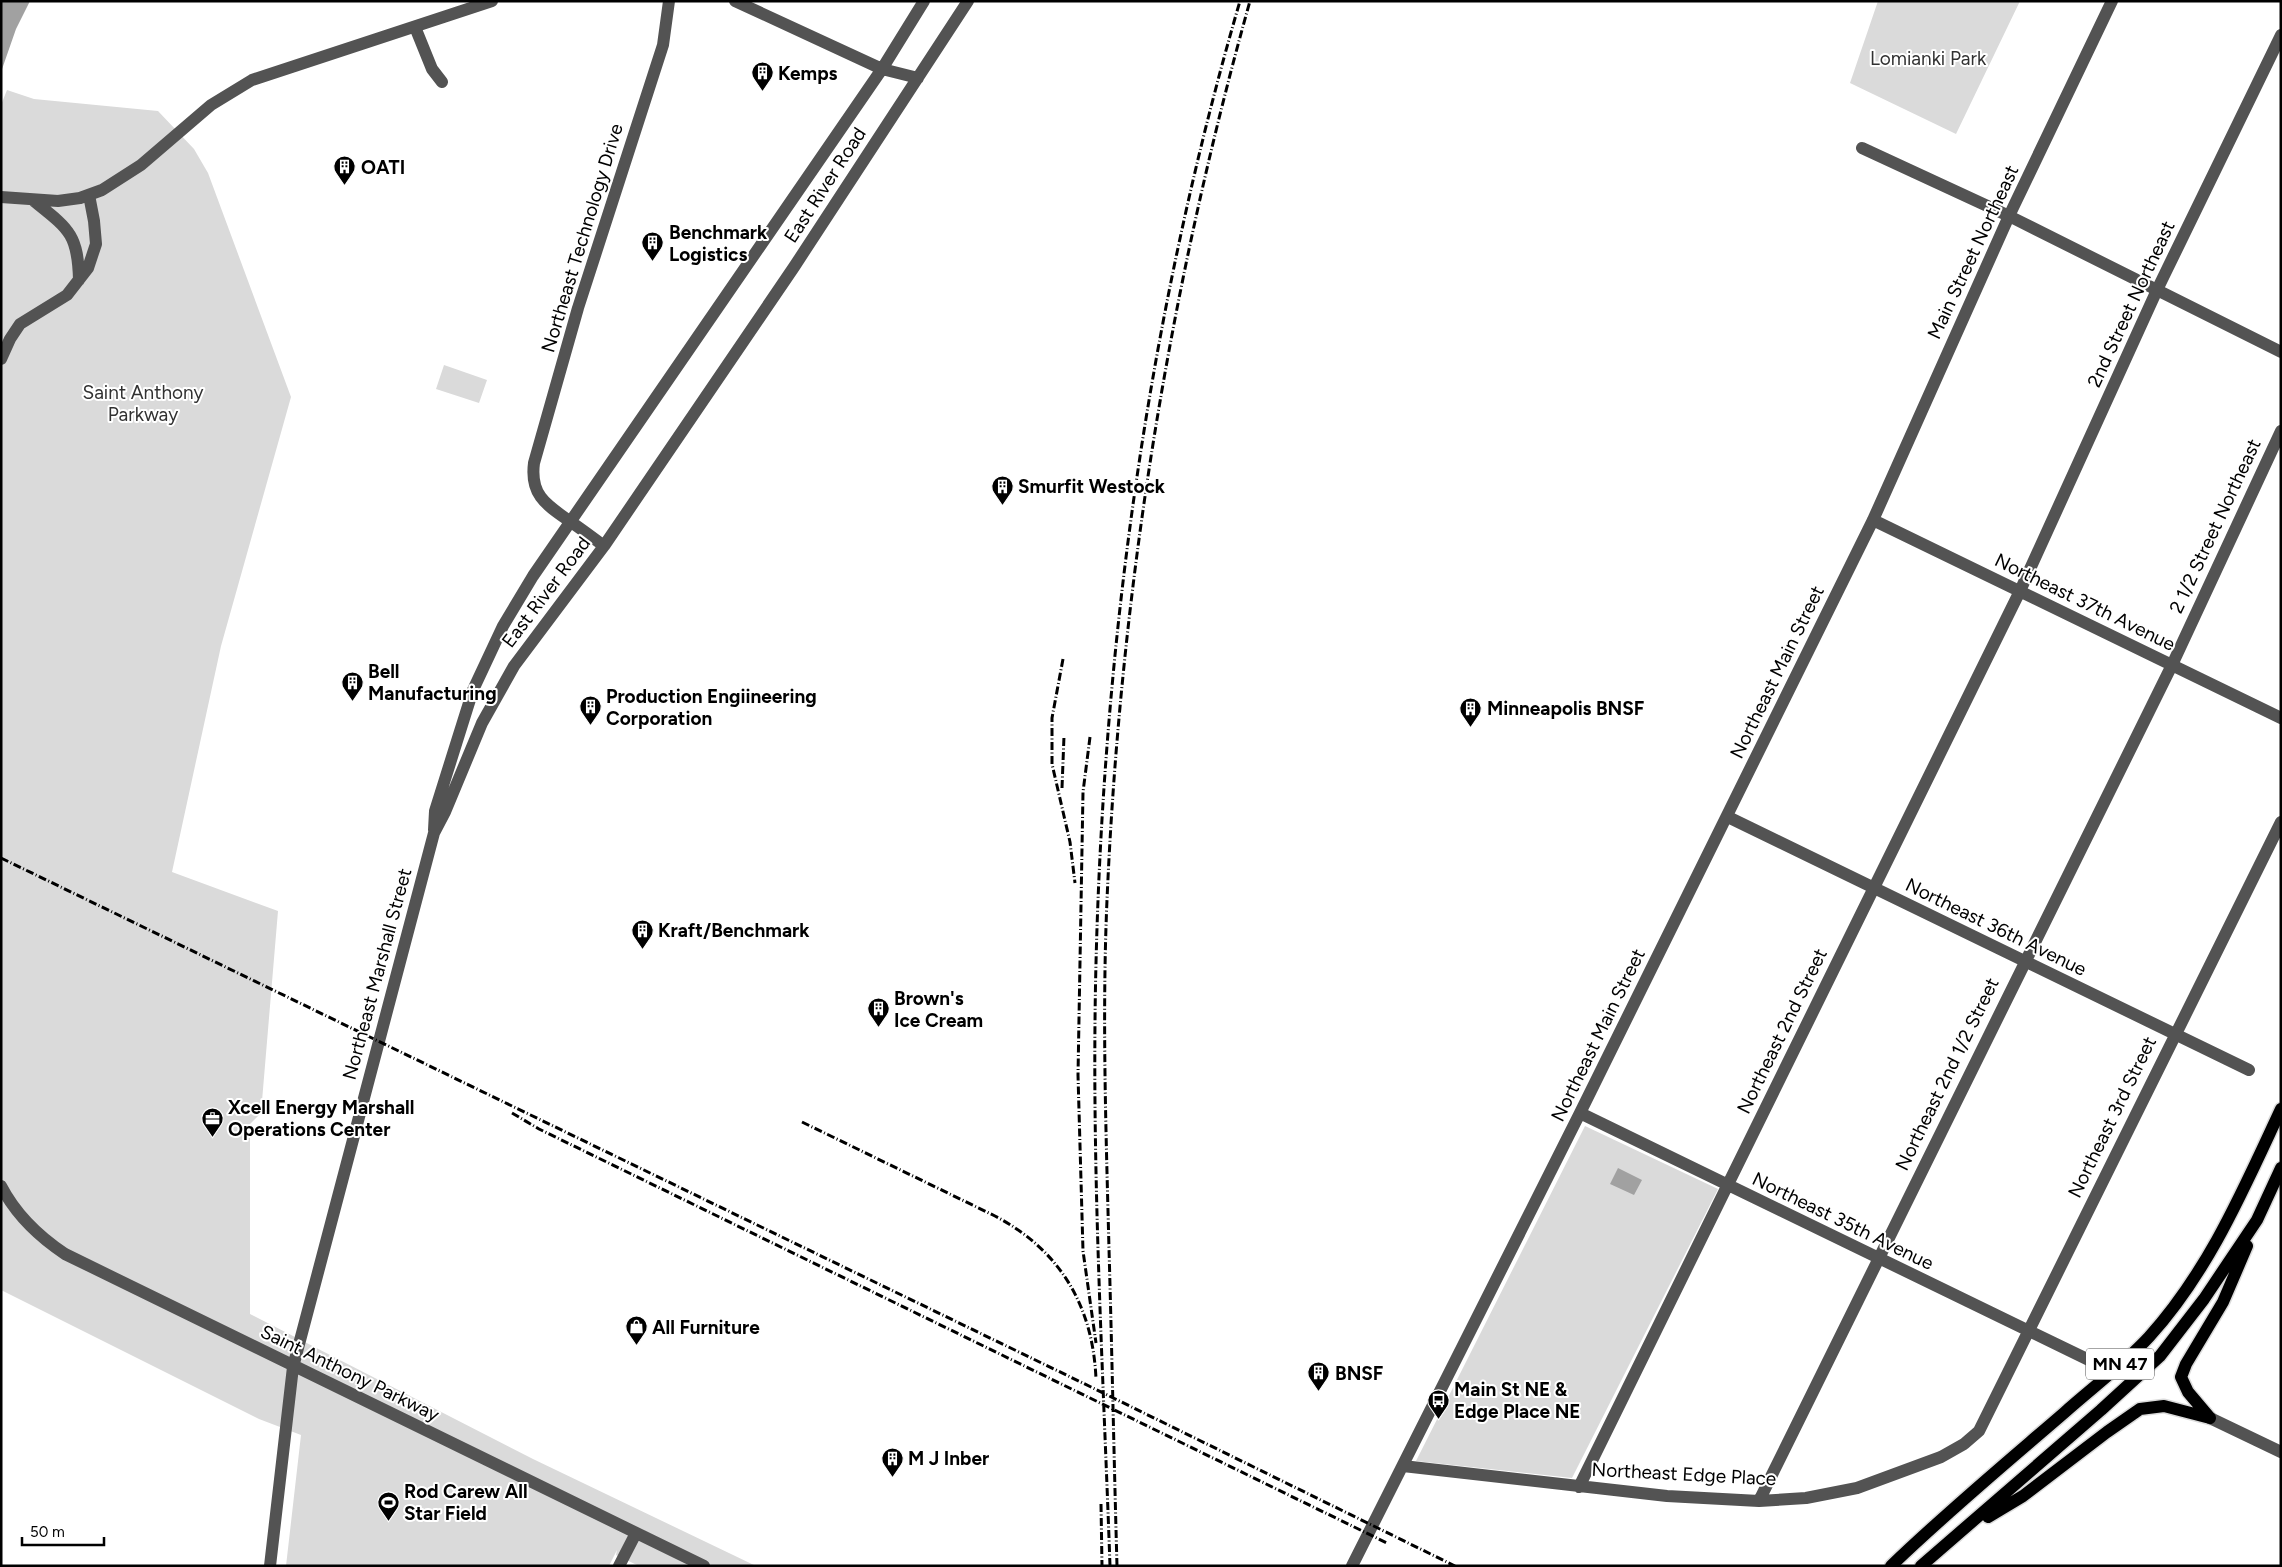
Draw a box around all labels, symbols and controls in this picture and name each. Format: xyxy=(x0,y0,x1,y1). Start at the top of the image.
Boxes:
park label: Lomianki Park xyxy=(1870,47,1987,70)
building icon: Kemps xyxy=(750,61,774,92)
place label: Kemps xyxy=(778,62,838,85)
street label: Northeast Technology Drive xyxy=(536,121,628,355)
street label: East River Road xyxy=(779,123,871,247)
building icon: OATI xyxy=(333,155,357,186)
place label: OATI xyxy=(361,156,405,179)
street label: Main Street Northeast xyxy=(1923,161,2023,343)
street label: 2nd Street Northeast xyxy=(2082,217,2180,391)
place label: Benchmark Logistics xyxy=(669,221,768,266)
building icon: Benchmark Logistics xyxy=(641,231,665,262)
park label: Saint Anthony Parkway xyxy=(83,381,203,426)
street label: 2 1/2 Street Northeast xyxy=(2164,435,2266,617)
building icon: Smurfit Westock xyxy=(990,474,1014,505)
place label: Smurfit Westock xyxy=(1018,475,1166,498)
street label: East River Road xyxy=(497,532,595,652)
street label: Northeast 37th Avenue xyxy=(1991,548,2179,656)
street label: Northeast Main Street xyxy=(1725,582,1829,762)
place label: Bell Manufacturing xyxy=(368,660,497,705)
building icon: Bell Manufacturing xyxy=(340,670,364,701)
place label: Production Engiineering Corporation xyxy=(606,685,817,730)
building icon: Production Engiineering Corporation xyxy=(578,695,602,726)
building icon: Minneapolis BNSF xyxy=(1459,696,1483,727)
place label: Minneapolis BNSF xyxy=(1487,697,1644,720)
street label: Northeast Marshall Street xyxy=(338,866,416,1082)
street label: Northeast 36th Avenue xyxy=(1902,873,2090,981)
building icon: Kraft/Benchmark xyxy=(630,918,654,949)
place label: Kraft/Benchmark xyxy=(658,919,810,942)
street label: Northeast Main Street xyxy=(1546,945,1650,1125)
street label: Northeast 2nd Street xyxy=(1732,945,1832,1117)
street label: Northeast 2nd 1/2 Street xyxy=(1890,974,2004,1174)
place label: Brown's Ice Cream xyxy=(894,987,983,1032)
building icon: Brown's Ice Cream xyxy=(866,997,890,1028)
street label: Northeast 3rd Street xyxy=(2063,1033,2161,1201)
place label: Xcell Energy Marshall Operations Center xyxy=(228,1096,414,1141)
office icon: Xcell Energy Marshall Operations Center xyxy=(200,1106,224,1137)
street label: Northeast 35th Avenue xyxy=(1749,1167,1937,1275)
shop icon: All Furniture xyxy=(624,1315,648,1346)
place label: All Furniture xyxy=(652,1316,760,1339)
street label: Saint Anthony Parkway xyxy=(257,1320,443,1426)
road number: MN 47 xyxy=(2086,1348,2154,1380)
building icon: BNSF xyxy=(1307,1361,1331,1392)
place label: BNSF xyxy=(1335,1362,1383,1385)
place label: Main St NE & Edge Place NE xyxy=(1454,1378,1581,1423)
bus stop icon: Main St NE & Edge Place NE xyxy=(1426,1388,1450,1419)
building icon: M J Inber xyxy=(880,1446,904,1477)
place label: M J Inber xyxy=(908,1447,989,1470)
street label: Northeast Edge Place xyxy=(1591,1458,1777,1490)
place label: Rod Carew All Star Field xyxy=(404,1480,528,1525)
sports icon: Rod Carew All Star Field xyxy=(376,1490,400,1521)
scale bar xyxy=(22,1514,105,1546)
text: 50 m xyxy=(30,1523,65,1541)

